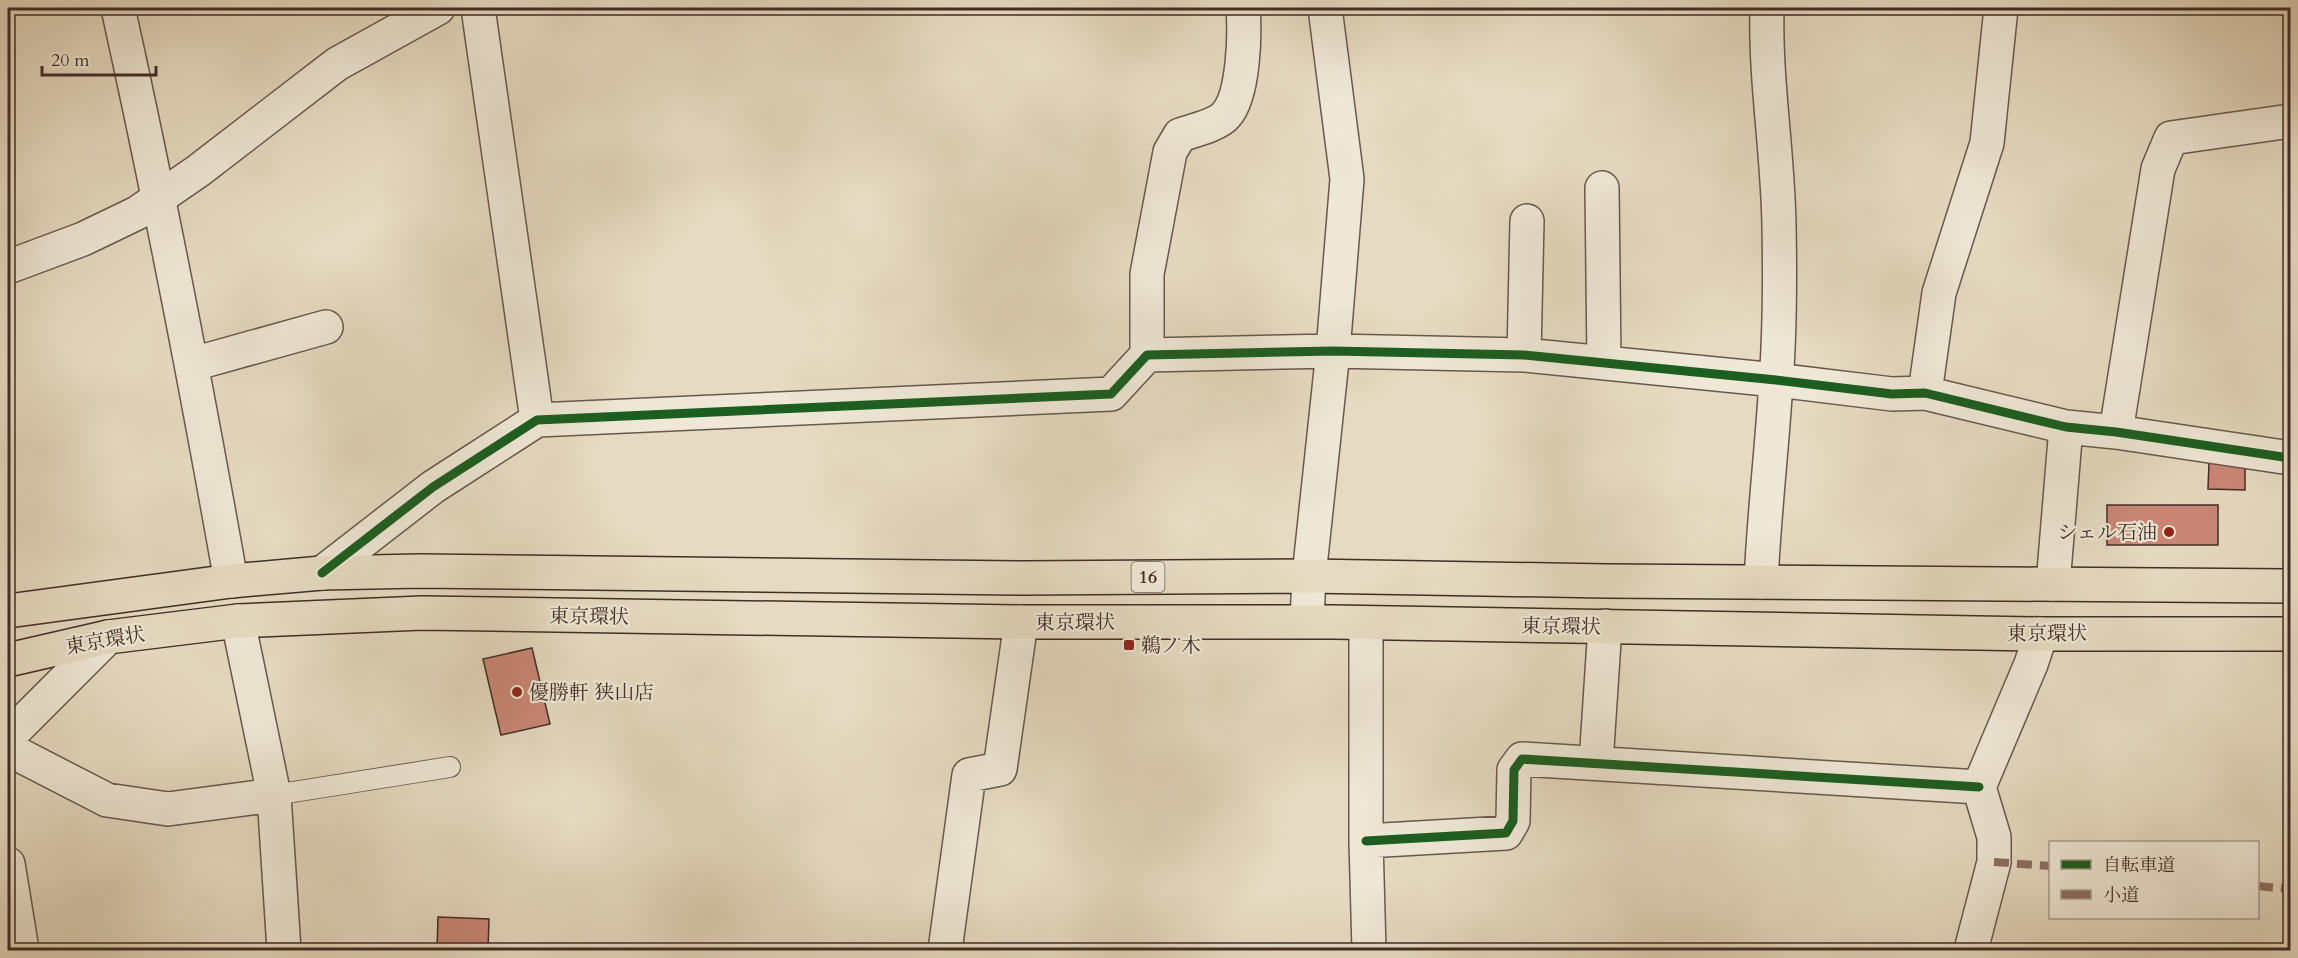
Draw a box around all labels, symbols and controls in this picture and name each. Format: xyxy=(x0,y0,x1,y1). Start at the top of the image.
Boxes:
scale bar xyxy=(42,39,156,77)
text: 20 m xyxy=(51,48,90,73)
place label: シェル石油 xyxy=(2057,519,2157,546)
marker: シェル石油 xyxy=(2162,525,2176,539)
road number: 16 xyxy=(1132,562,1164,592)
street label: 東京環状 xyxy=(549,602,629,631)
street label: 東京環状 xyxy=(1035,609,1115,636)
street label: 東京環状 xyxy=(1521,612,1601,641)
street label: 東京環状 xyxy=(63,620,147,661)
street label: 東京環状 xyxy=(2007,620,2087,647)
place label: 鵜ノ木 xyxy=(1141,632,1201,659)
marker: 鵜ノ木 xyxy=(1122,638,1136,652)
place label: 優勝軒 狭山店 xyxy=(529,679,654,706)
marker: 優勝軒 狭山店 xyxy=(510,685,524,699)
legend xyxy=(2049,841,2259,919)
text: 自転車道 xyxy=(2103,853,2175,878)
text: 小道 xyxy=(2103,883,2139,908)

